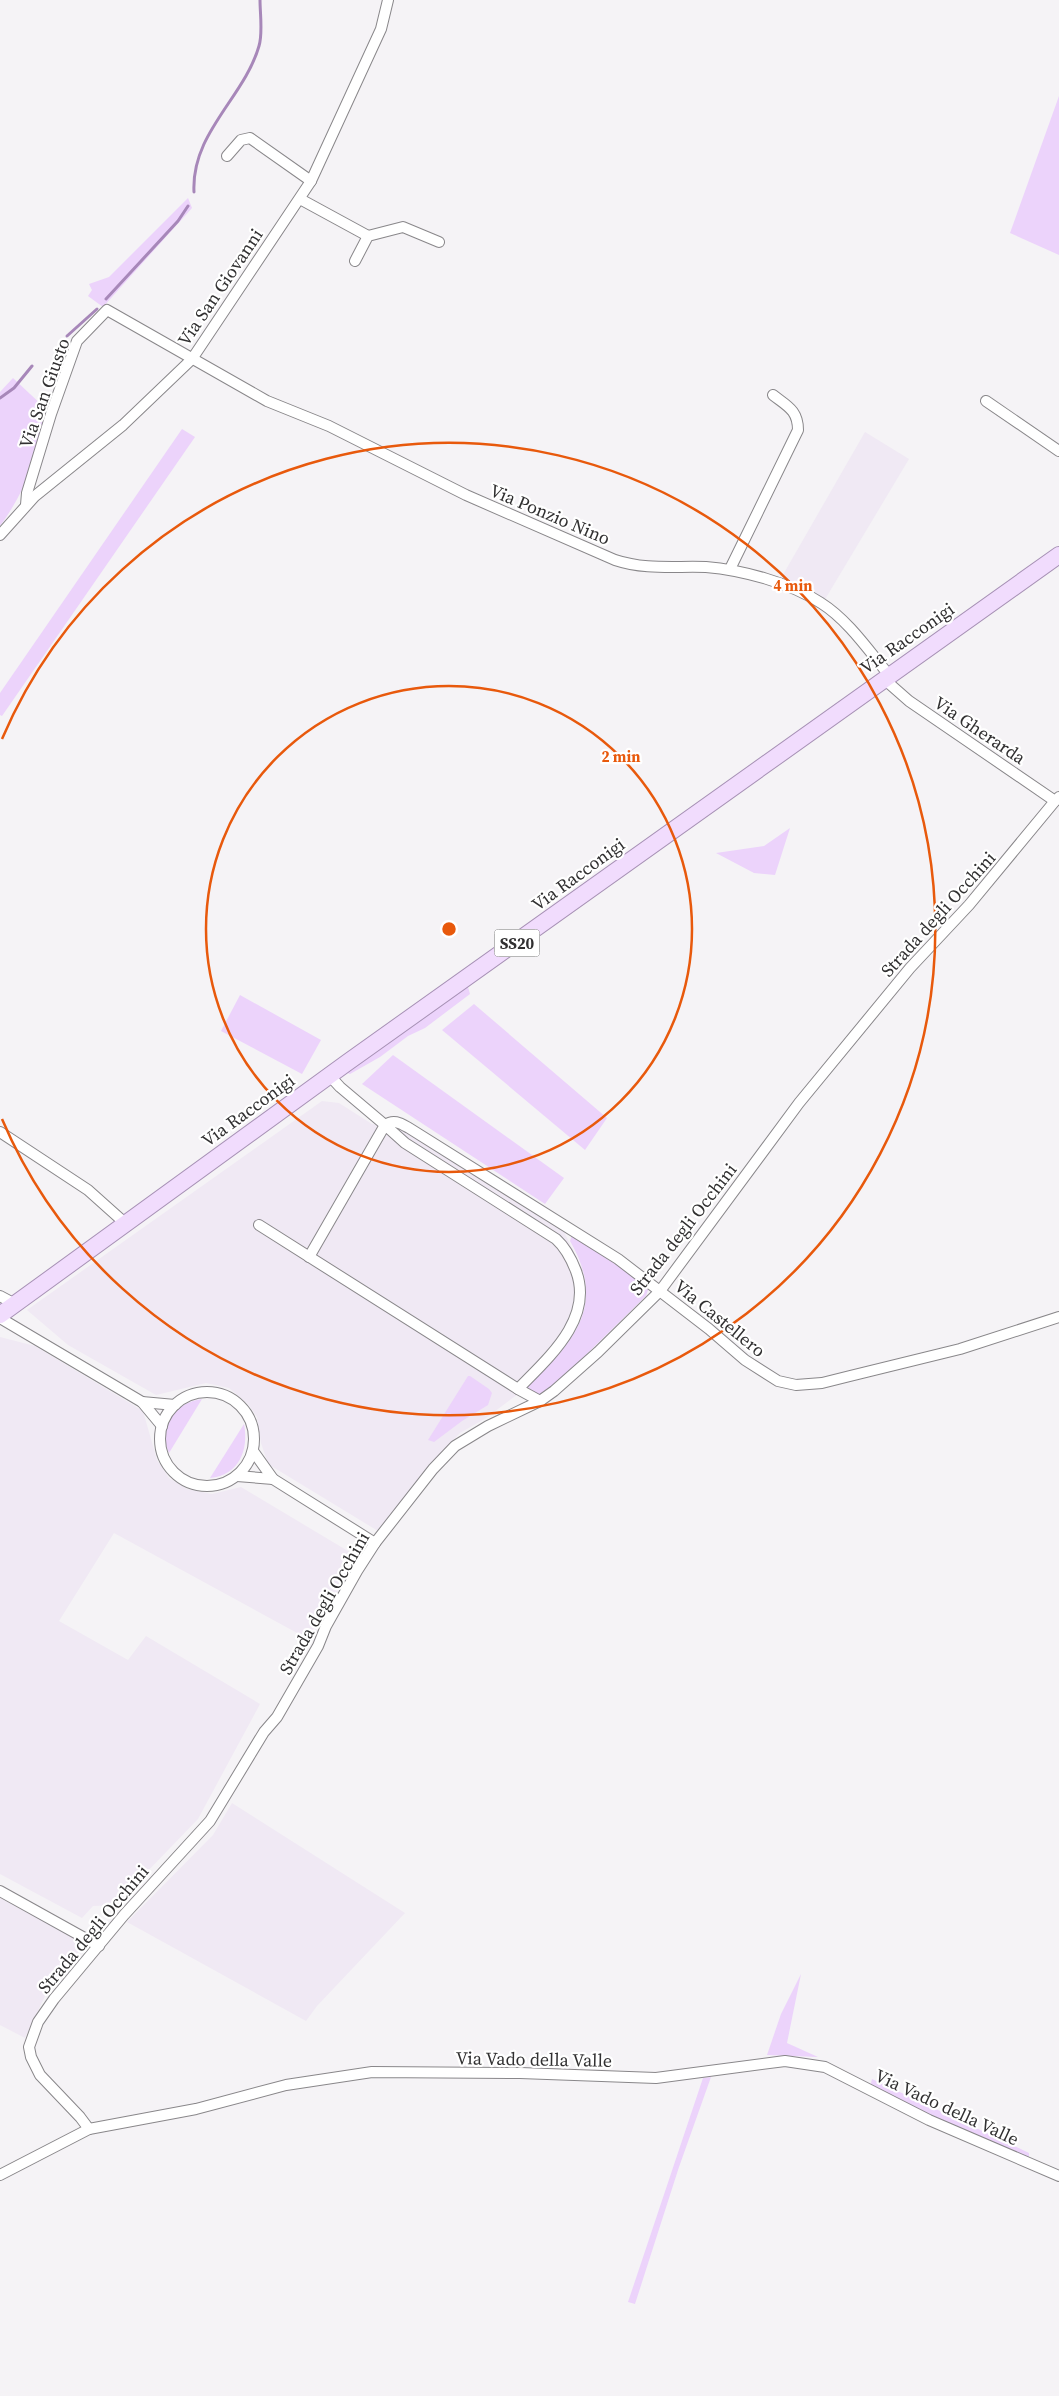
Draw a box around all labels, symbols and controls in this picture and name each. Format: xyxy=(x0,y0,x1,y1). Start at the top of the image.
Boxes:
street label: Via San Giovanni xyxy=(172,224,268,350)
street label: Via San Giusto xyxy=(13,334,76,451)
street label: Via Ponzio Nino xyxy=(486,477,614,551)
text: 4 min xyxy=(774,575,812,596)
street label: Via Racconigi xyxy=(855,596,959,680)
street label: Via Gherarda xyxy=(929,690,1031,770)
text: 2 min xyxy=(602,746,640,767)
street label: Via Racconigi xyxy=(526,832,630,916)
street label: Strada degli Occhini xyxy=(875,846,1001,982)
centre of rings xyxy=(440,920,458,938)
road number: SS20 xyxy=(494,930,540,956)
street label: Via Racconigi xyxy=(196,1068,300,1152)
street label: Strada degli Occhini xyxy=(624,1158,742,1300)
street label: Via Castellero xyxy=(669,1273,771,1363)
street label: Strada degli Occhini xyxy=(273,1527,375,1679)
street label: Strada degli Occhini xyxy=(32,1859,154,1999)
street label: Via Vado della Valle xyxy=(456,2045,612,2073)
street label: Via Vado della Valle xyxy=(871,2063,1023,2151)

